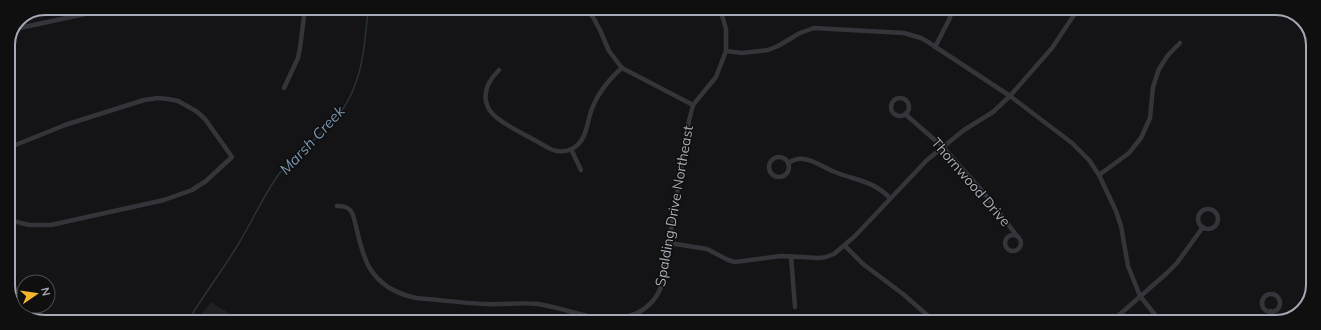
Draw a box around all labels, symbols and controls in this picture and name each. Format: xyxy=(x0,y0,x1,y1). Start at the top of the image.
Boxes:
water label: Marsh Creek xyxy=(275,101,349,178)
street label: Spalding Drive Northeast xyxy=(651,124,697,288)
street label: Thornwood Drive xyxy=(928,134,1014,230)
north arrow xyxy=(16,274,56,314)
text: N xyxy=(38,286,53,297)

